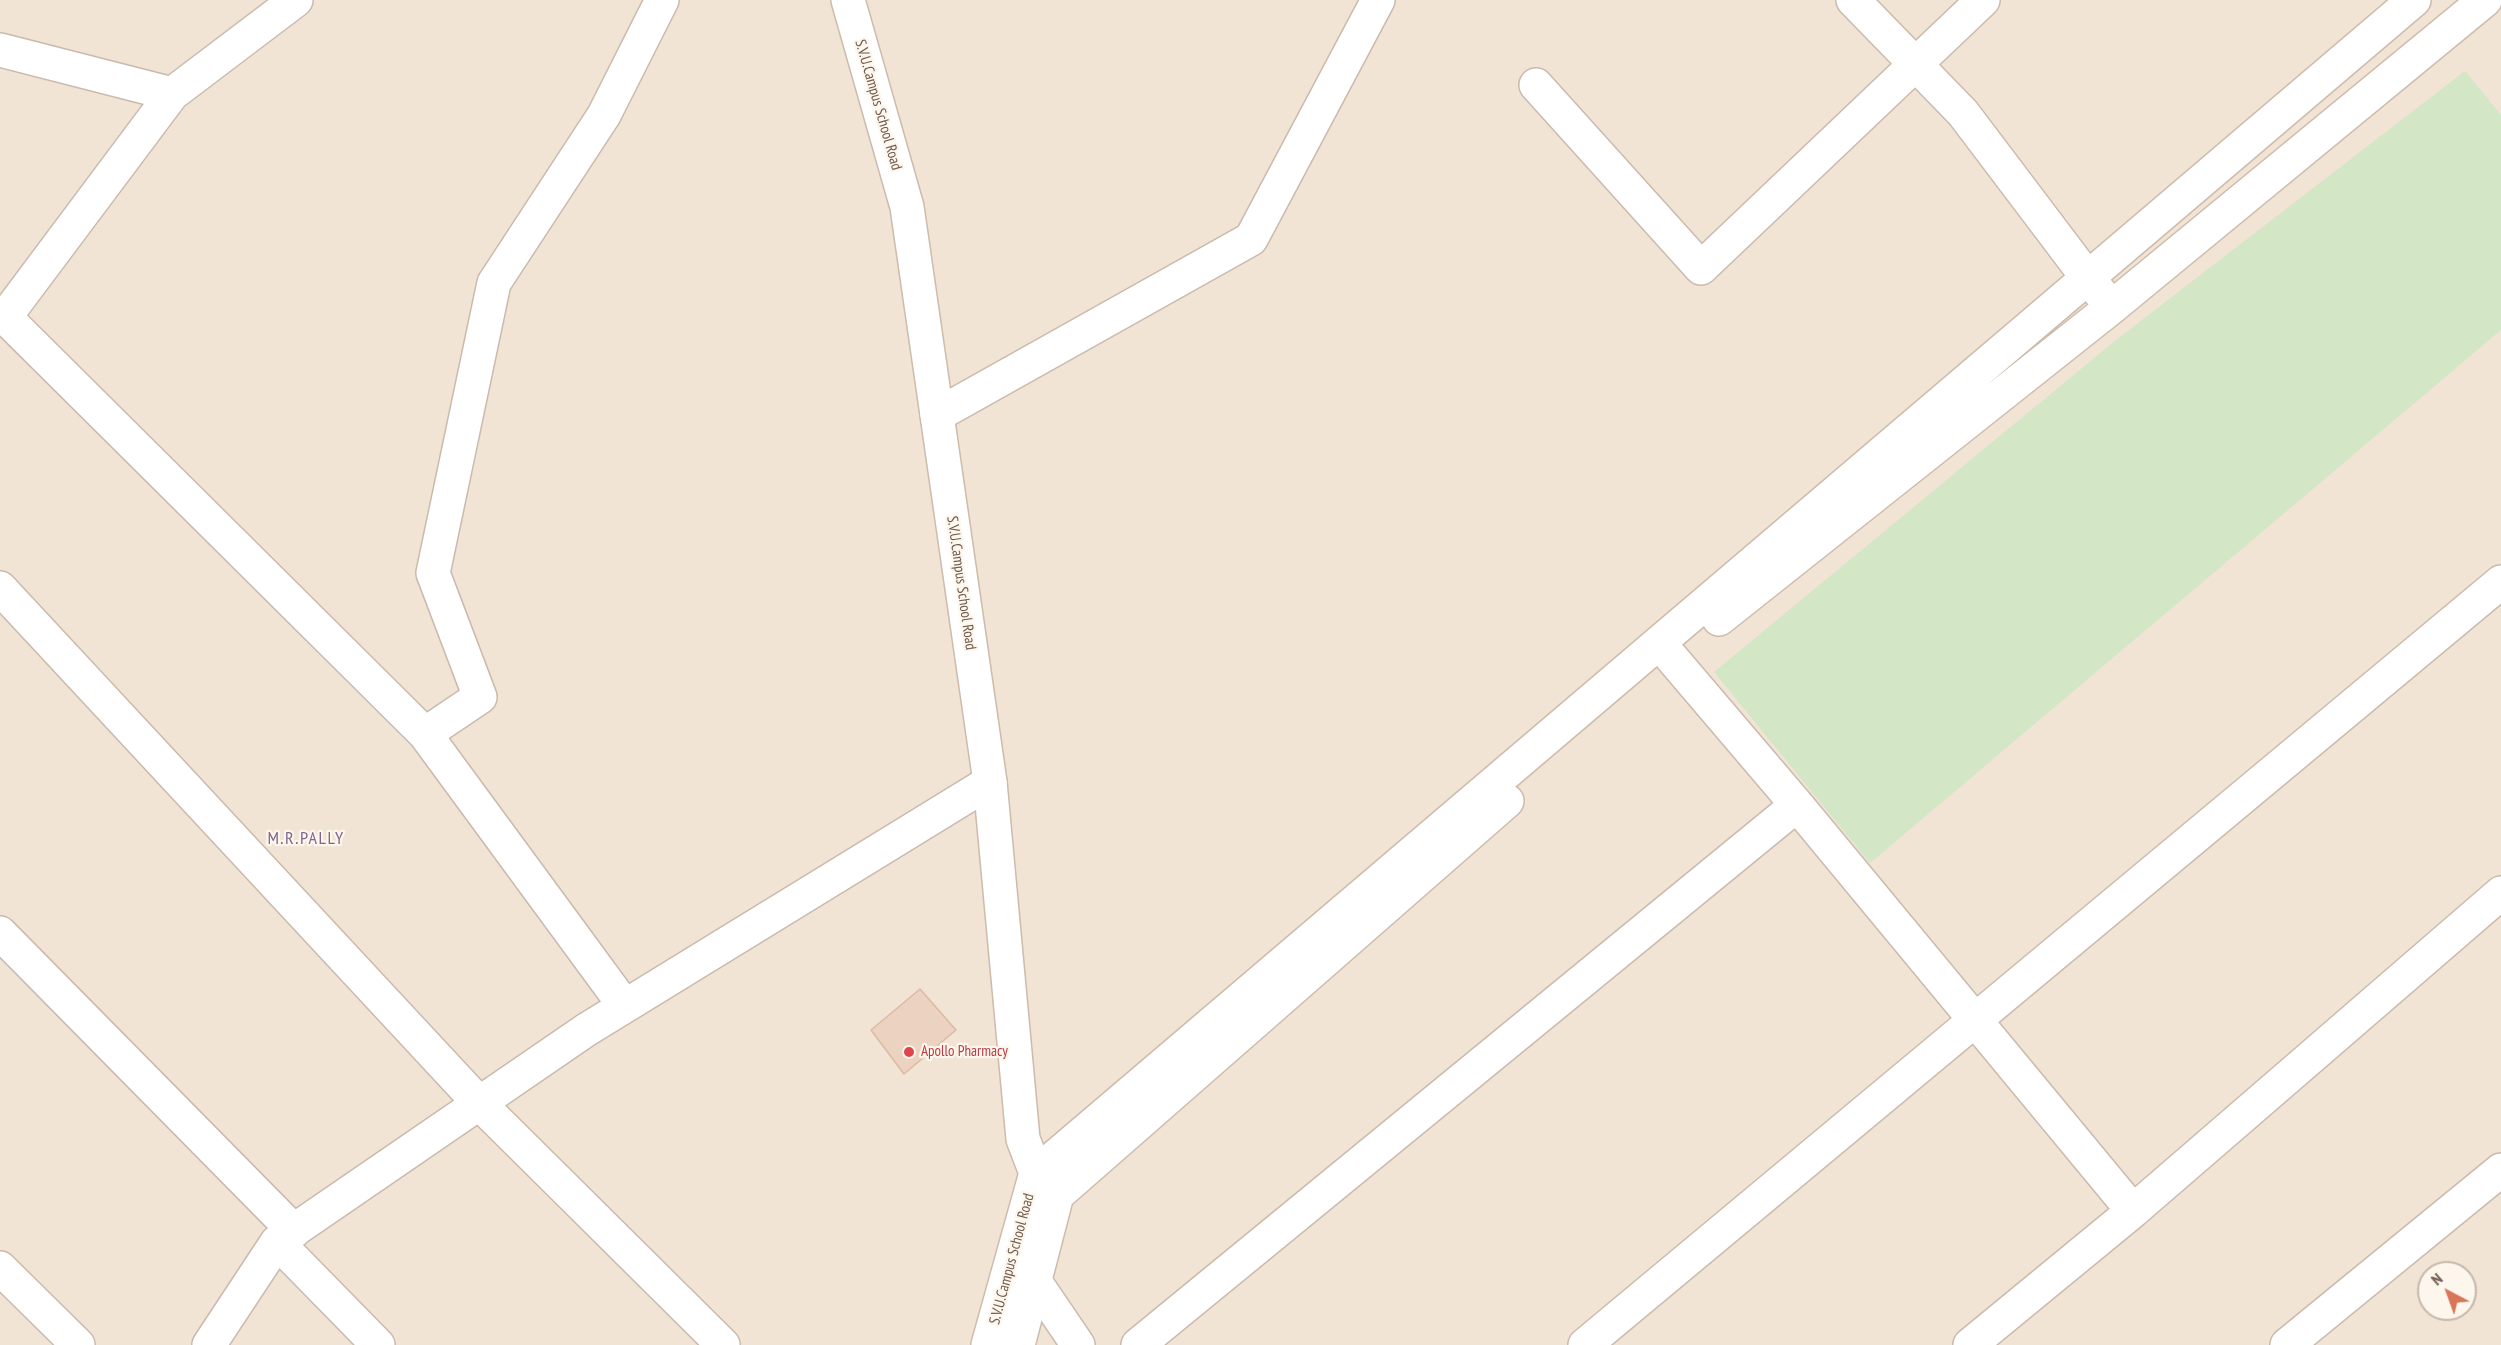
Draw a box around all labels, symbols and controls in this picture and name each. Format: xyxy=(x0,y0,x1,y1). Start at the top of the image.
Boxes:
street label: S.V.U.Campus School Road xyxy=(851,38,905,172)
street label: S.V.U.Campus School Road xyxy=(943,515,979,651)
district label: M.R.PALLY xyxy=(267,828,345,850)
place label: Apollo Pharmacy xyxy=(921,1043,1008,1061)
marker: Apollo Pharmacy xyxy=(902,1045,916,1059)
street label: S.V.U.Campus School Road xyxy=(986,1191,1038,1327)
north arrow xyxy=(2417,1261,2477,1321)
text: N xyxy=(2427,1269,2446,1289)

